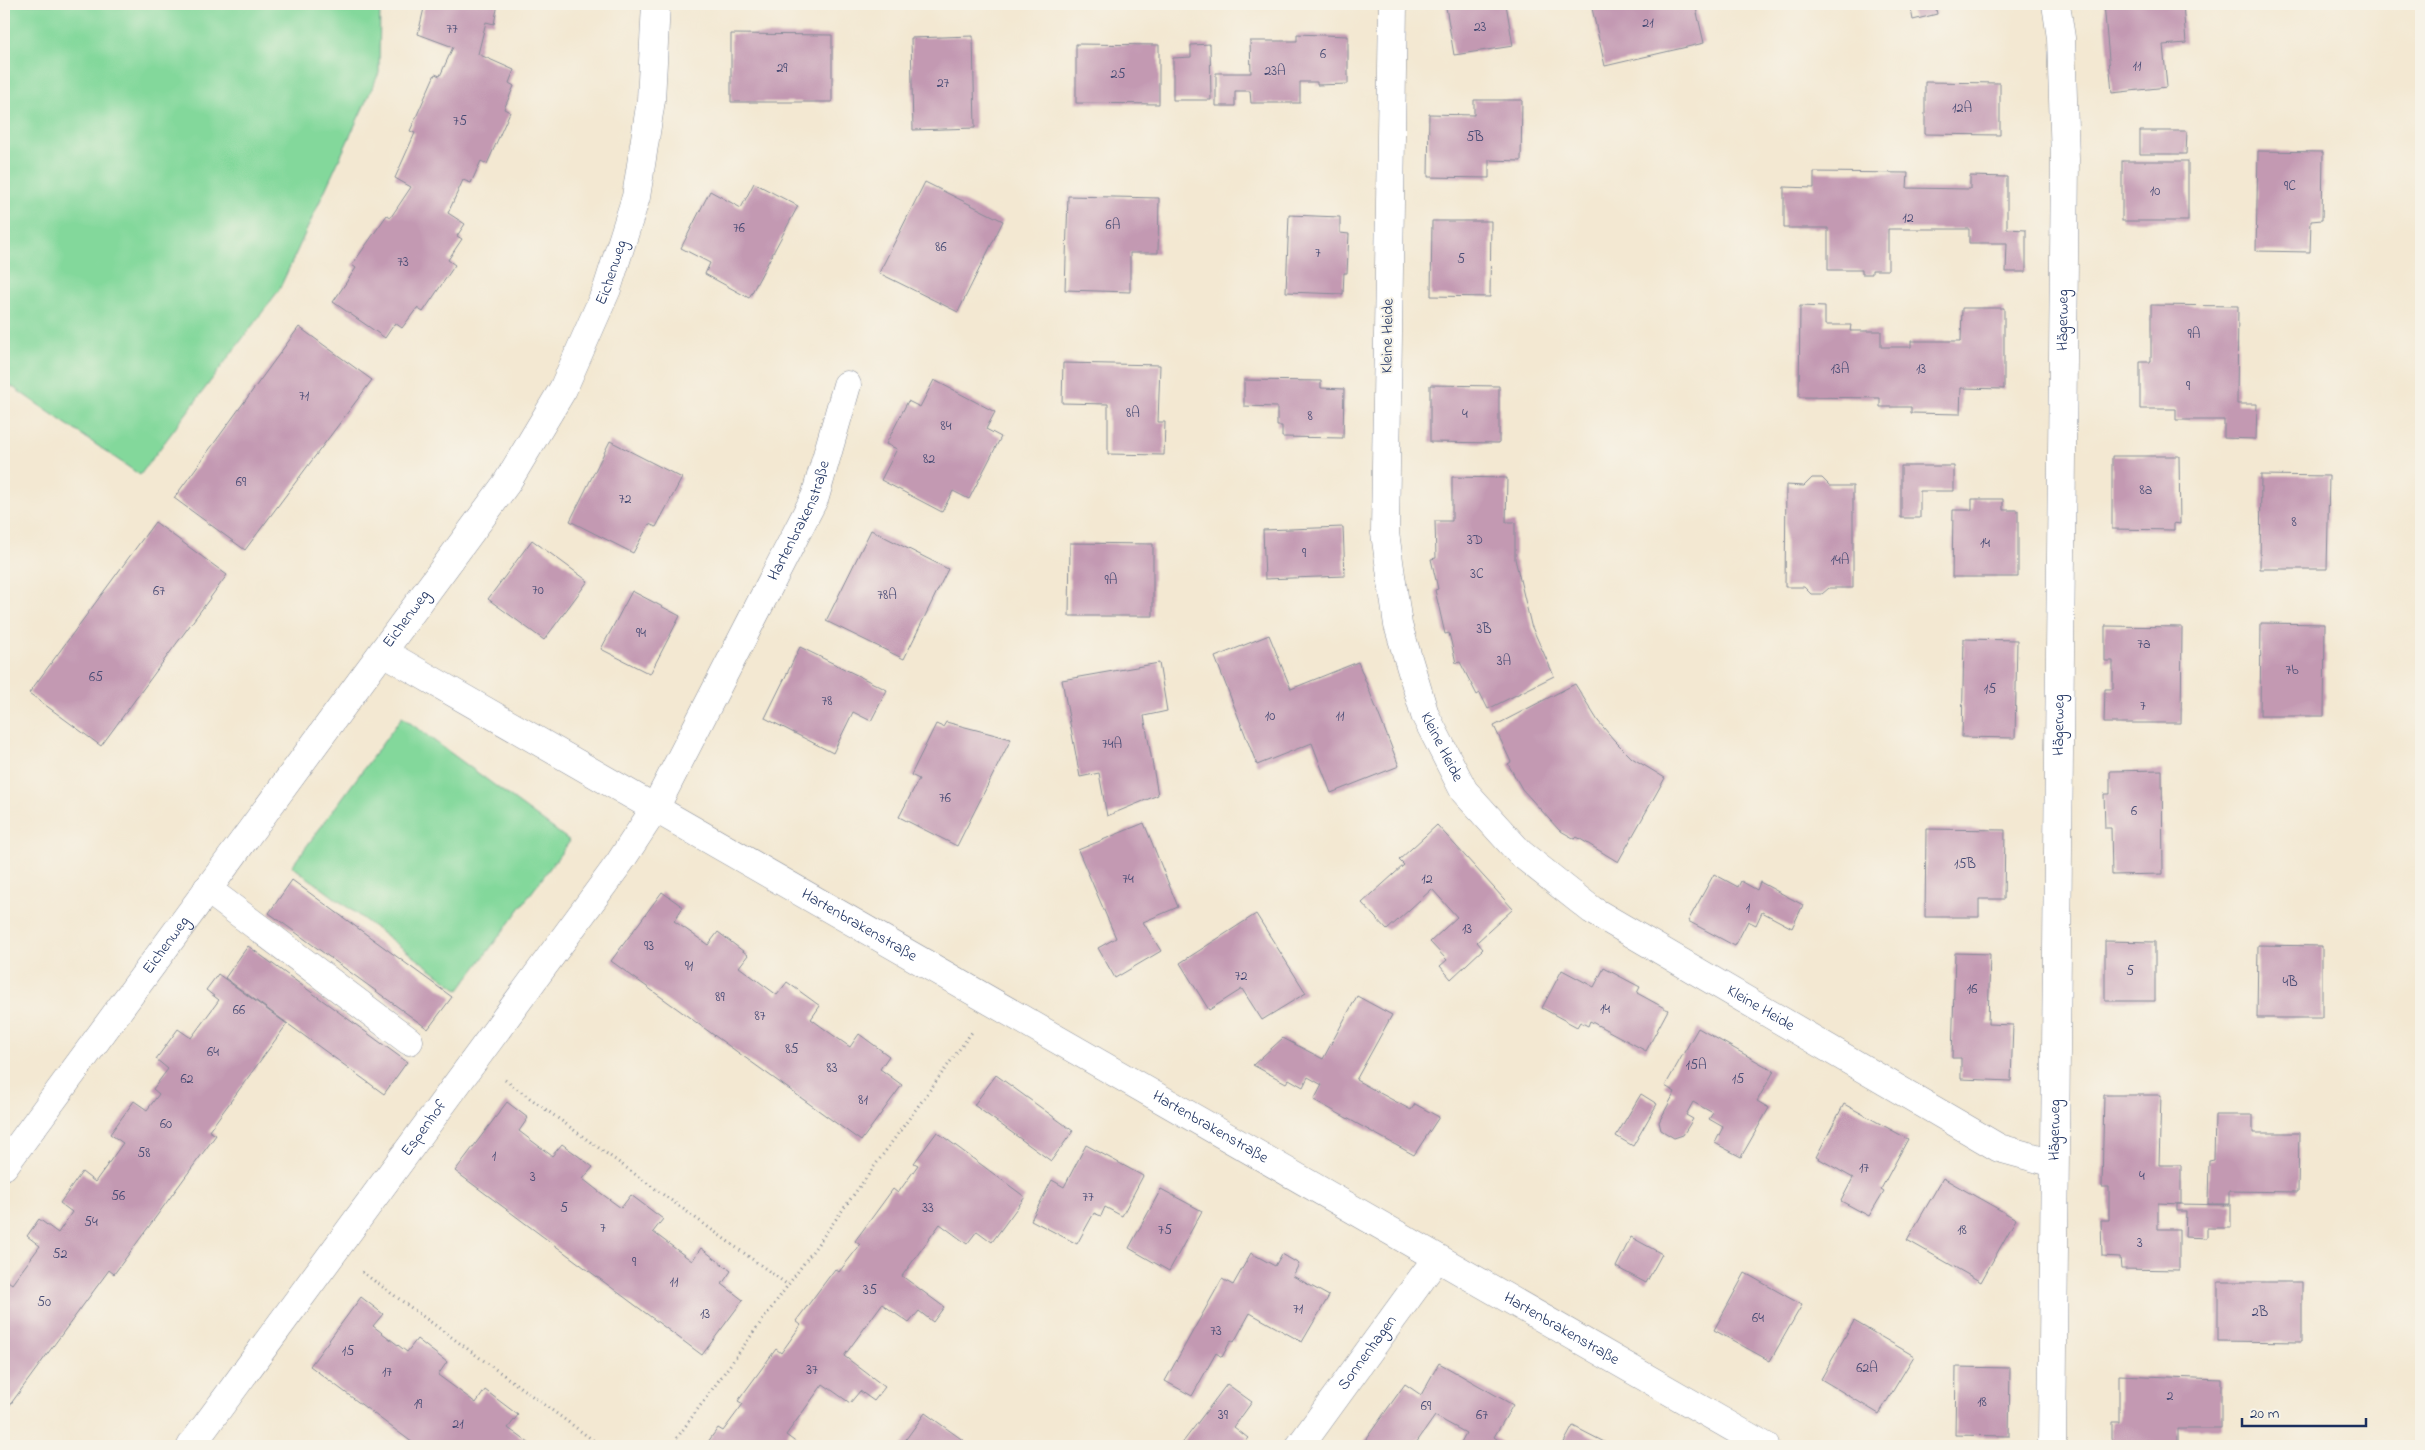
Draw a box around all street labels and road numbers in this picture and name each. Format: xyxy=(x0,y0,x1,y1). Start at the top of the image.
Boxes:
street label: Eichenweg xyxy=(589,237,634,309)
street label: Hägerweg xyxy=(2051,289,2076,351)
street label: Kleine Heide xyxy=(1375,297,1401,374)
street label: Hartenbrakenstraße xyxy=(762,457,837,585)
street label: Eichenweg xyxy=(377,585,436,653)
street label: Hägerweg xyxy=(2047,694,2072,756)
street label: Kleine Heide xyxy=(1414,708,1470,787)
street label: Hartenbrakenstraße xyxy=(797,883,922,969)
street label: Eichenweg xyxy=(137,911,196,980)
street label: Kleine Heide xyxy=(1722,979,1800,1038)
street label: Hartenbrakenstraße xyxy=(1148,1084,1273,1170)
street label: Espenhof xyxy=(395,1095,454,1162)
street label: Hägerweg xyxy=(2043,1099,2068,1161)
street label: Hartenbrakenstraße xyxy=(1499,1286,1625,1372)
street label: Sonnenhagen xyxy=(1332,1310,1403,1396)

